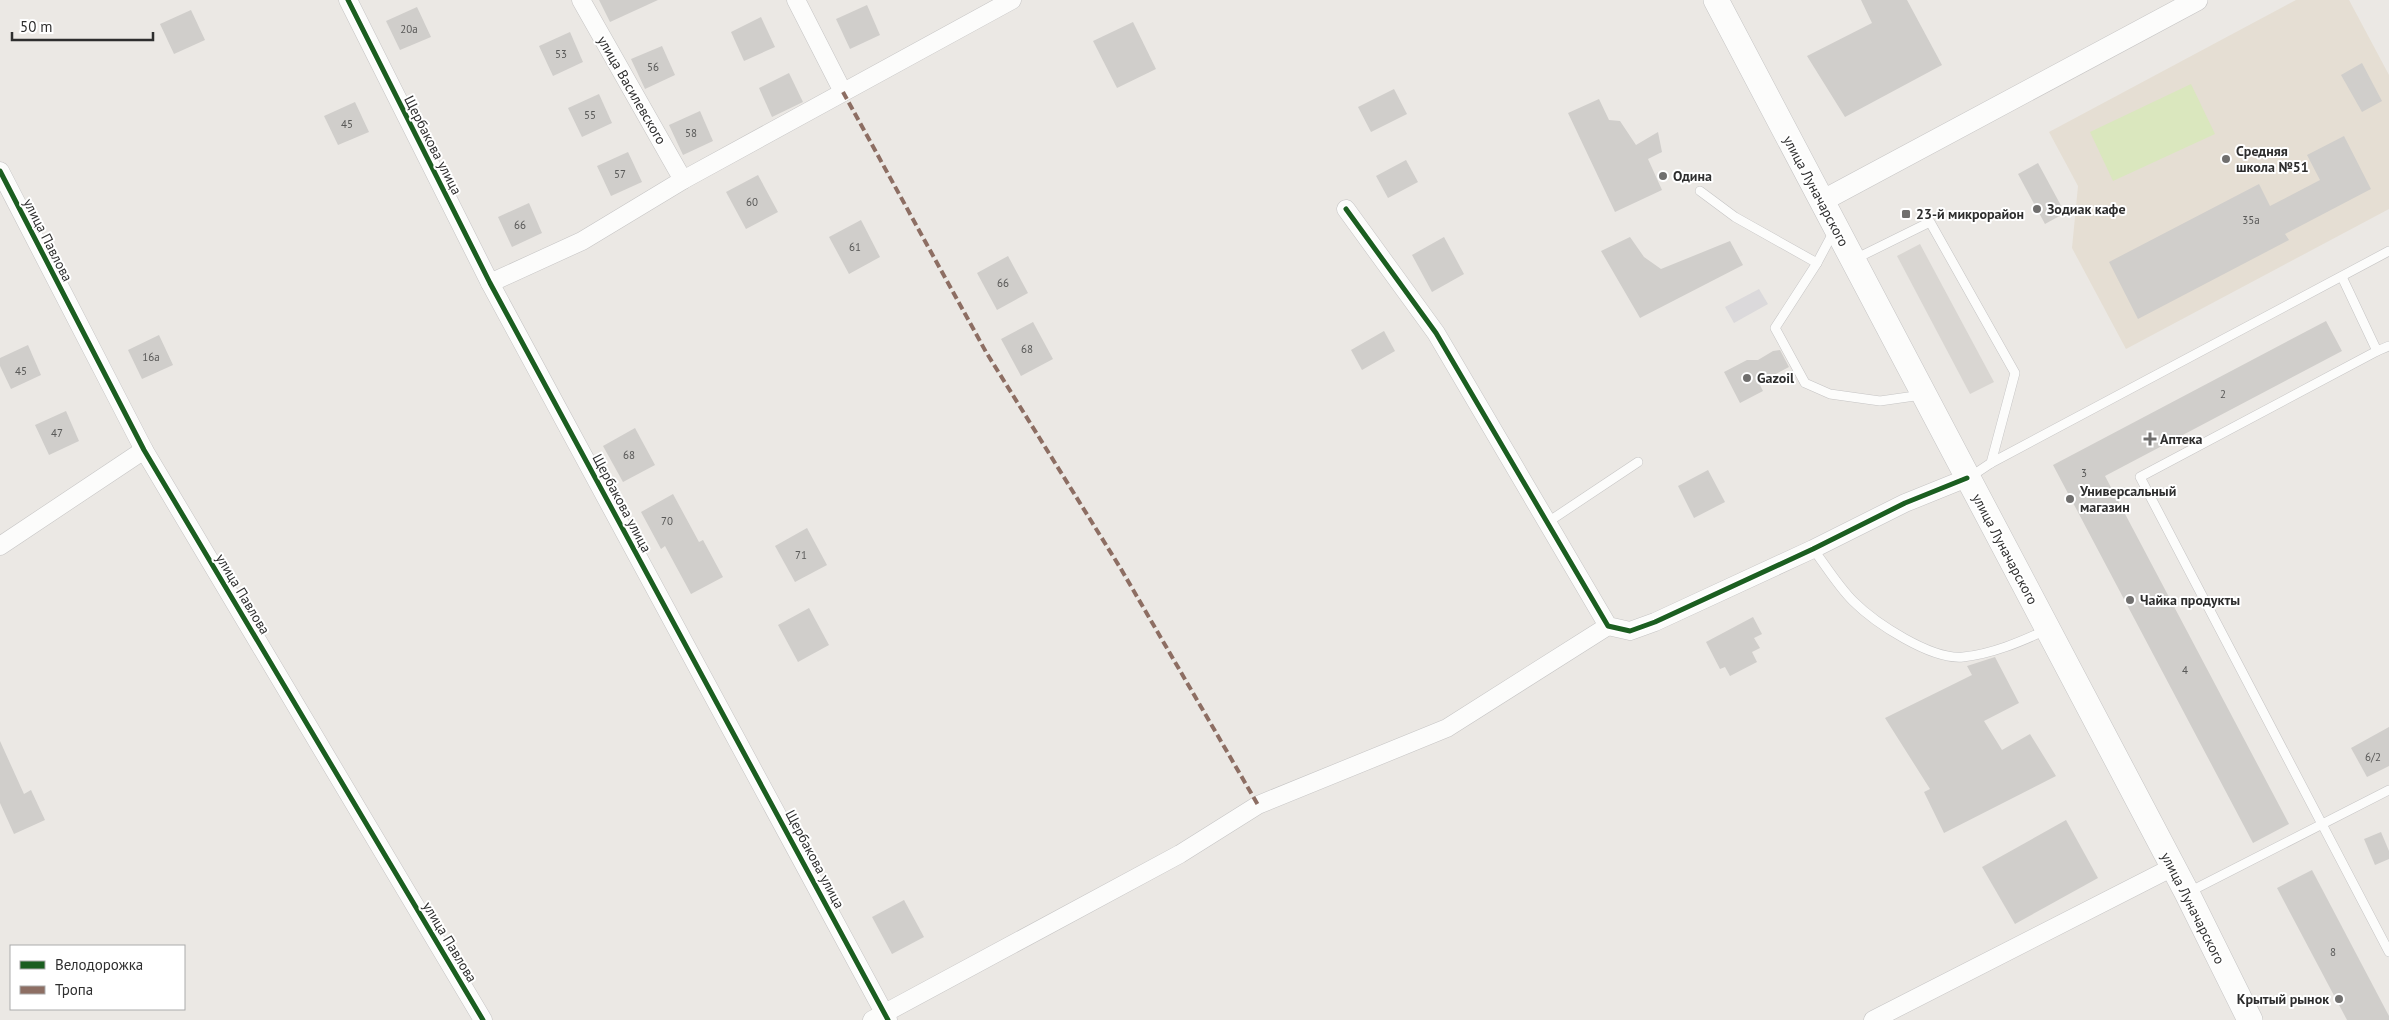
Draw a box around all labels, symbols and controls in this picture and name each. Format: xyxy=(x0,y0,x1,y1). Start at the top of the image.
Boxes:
scale bar xyxy=(12,10,154,42)
text: 50 m xyxy=(20,17,53,36)
house number: 20а xyxy=(400,22,418,36)
street label: улица Василевского xyxy=(594,33,670,147)
house number: 53 xyxy=(555,47,567,61)
house number: 56 xyxy=(647,60,659,74)
street label: Щербакова улица xyxy=(400,92,466,198)
house number: 55 xyxy=(584,108,596,122)
house number: 45 xyxy=(341,117,353,131)
house number: 58 xyxy=(685,126,697,140)
street label: улица Луначарского xyxy=(1779,132,1853,250)
place label: Средняя школа №51 xyxy=(2236,142,2309,176)
marker: Средняя школа №51 xyxy=(2220,153,2232,165)
house number: 57 xyxy=(614,167,626,181)
place label: Одина xyxy=(1673,167,1712,185)
marker: Одина xyxy=(1657,170,1669,182)
street label: улица Павлова xyxy=(19,195,77,285)
house number: 60 xyxy=(746,195,758,209)
place label: Зодиак кафе xyxy=(2047,200,2126,218)
marker: Зодиак кафе xyxy=(2031,203,2043,215)
place label: 23-й микрорайон xyxy=(1916,205,2024,223)
marker: 23-й микрорайон xyxy=(1900,208,1912,220)
house number: 35а xyxy=(2242,213,2260,227)
house number: 66 xyxy=(514,218,526,232)
house number: 61 xyxy=(849,240,861,254)
house number: 66 xyxy=(997,276,1009,290)
house number: 68 xyxy=(1021,342,1033,356)
house number: 16а xyxy=(142,350,160,364)
house number: 45 xyxy=(15,364,27,378)
place label: Gazoil xyxy=(1757,369,1795,387)
marker: Gazoil xyxy=(1741,372,1753,384)
house number: 2 xyxy=(2220,387,2226,401)
house number: 47 xyxy=(51,426,63,440)
place label: Аптека xyxy=(2160,430,2203,448)
marker: Аптека xyxy=(2144,433,2156,445)
house number: 68 xyxy=(623,448,635,462)
street label: Щербакова улица xyxy=(588,451,656,555)
house number: 3 xyxy=(2081,466,2087,480)
place label: Универсальный магазин xyxy=(2079,482,2176,516)
street label: улица Луначарского xyxy=(1968,490,2042,608)
marker: Универсальный магазин xyxy=(2064,493,2076,505)
house number: 70 xyxy=(661,514,673,528)
house number: 71 xyxy=(795,548,807,562)
street label: улица Павлова xyxy=(212,550,274,638)
place label: Чайка продукты xyxy=(2140,591,2240,609)
marker: Чайка продукты xyxy=(2124,594,2136,606)
house number: 4 xyxy=(2182,663,2188,677)
house number: 6/2 xyxy=(2365,750,2381,764)
street label: Щербакова улица xyxy=(781,807,849,911)
street label: улица Луначарского xyxy=(2157,849,2229,967)
street label: улица Павлова xyxy=(419,898,481,986)
legend xyxy=(10,945,185,1010)
house number: 8 xyxy=(2330,945,2336,959)
text: Велодорожка xyxy=(55,955,143,974)
text: Тропа xyxy=(55,980,93,999)
place label: Крытый рынок xyxy=(2237,990,2329,1008)
marker: Крытый рынок xyxy=(2333,993,2345,1005)

